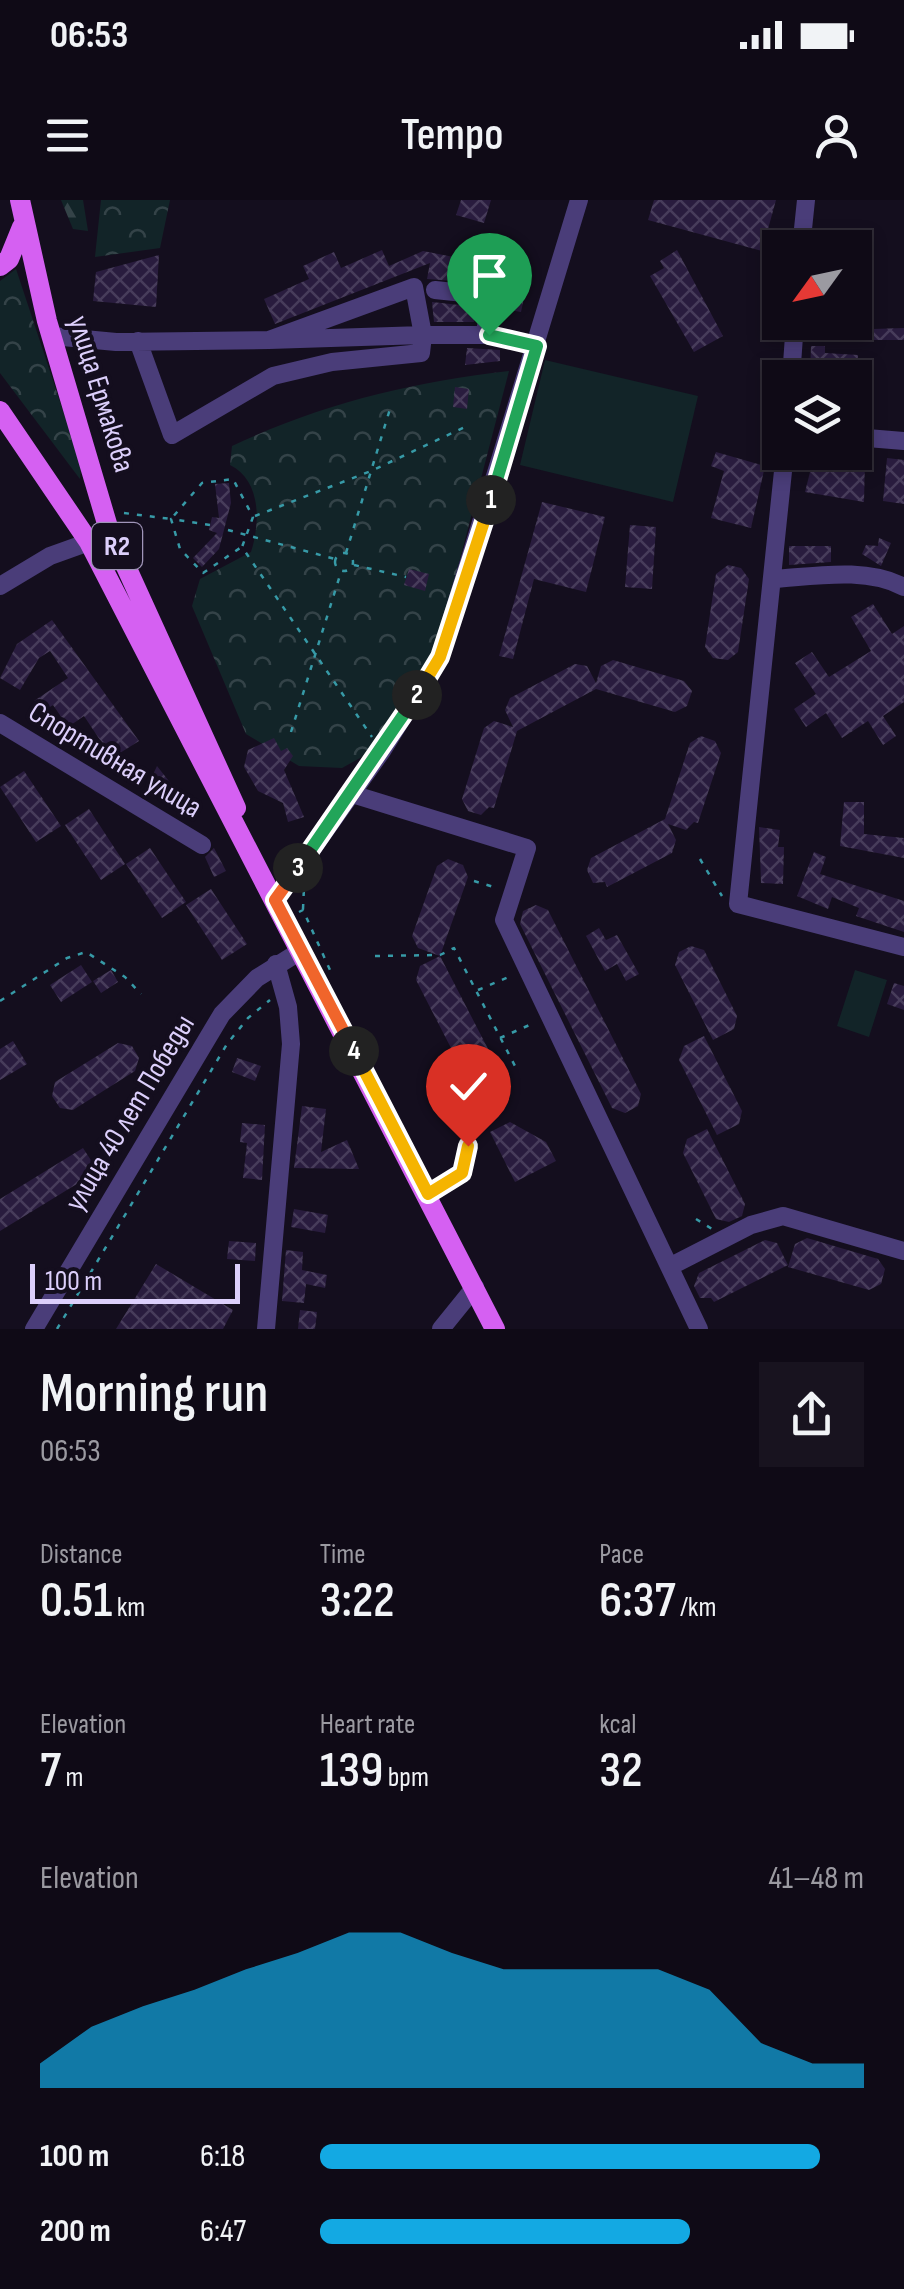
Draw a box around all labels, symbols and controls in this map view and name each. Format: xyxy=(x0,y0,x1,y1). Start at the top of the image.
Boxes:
text: 06:53 xyxy=(50,13,128,58)
icon: menu xyxy=(40,108,95,163)
text: Tempo xyxy=(401,108,503,163)
icon: person xyxy=(809,108,864,163)
north arrow xyxy=(762,230,872,340)
map controls xyxy=(762,230,872,470)
pin xyxy=(447,233,532,336)
icon: arrive xyxy=(462,248,517,303)
street label: улица Ермакова xyxy=(60,311,142,477)
button: layers xyxy=(762,360,872,470)
pin: 1 xyxy=(466,475,516,525)
text: 1 xyxy=(486,483,496,516)
road number: R2 xyxy=(92,523,142,569)
pin: 2 xyxy=(392,670,442,720)
text: 2 xyxy=(411,678,423,711)
street label: Спортивная улица xyxy=(22,694,208,826)
pin: 3 xyxy=(273,843,323,893)
text: 3 xyxy=(292,851,304,884)
street label: улица 40 лет Победы xyxy=(57,1008,203,1218)
pin: 4 xyxy=(329,1026,379,1076)
text: 4 xyxy=(347,1034,361,1067)
pin xyxy=(426,1044,511,1147)
icon: check xyxy=(441,1059,496,1114)
scale bar xyxy=(30,1259,240,1304)
text: 100 m xyxy=(45,1265,102,1298)
text: Morning run xyxy=(40,1361,268,1428)
button: share xyxy=(759,1362,864,1467)
text: 06:53 xyxy=(40,1432,101,1471)
text: Distance xyxy=(40,1538,123,1571)
text: Time xyxy=(320,1538,365,1571)
text: Pace xyxy=(599,1538,644,1571)
text: 0.51 xyxy=(40,1571,112,1631)
text: 3:22 xyxy=(320,1571,395,1631)
text: 6:37 xyxy=(599,1571,675,1631)
text: km xyxy=(112,1591,145,1624)
text: /km xyxy=(675,1591,716,1624)
text: Elevation xyxy=(40,1708,126,1741)
text: Heart rate xyxy=(320,1708,415,1741)
text: kcal xyxy=(599,1708,636,1741)
text: 7 xyxy=(40,1741,61,1801)
text: 139 xyxy=(320,1741,383,1801)
text: 32 xyxy=(599,1741,643,1801)
text: m xyxy=(61,1761,84,1794)
text: bpm xyxy=(383,1761,429,1794)
text: Elevation xyxy=(40,1859,139,1898)
text: 41–48 m xyxy=(768,1859,864,1898)
text: 100 m xyxy=(40,2137,109,2176)
text: 6:18 xyxy=(200,2137,245,2176)
text: 200 m xyxy=(40,2212,111,2251)
text: 6:47 xyxy=(200,2212,246,2251)

